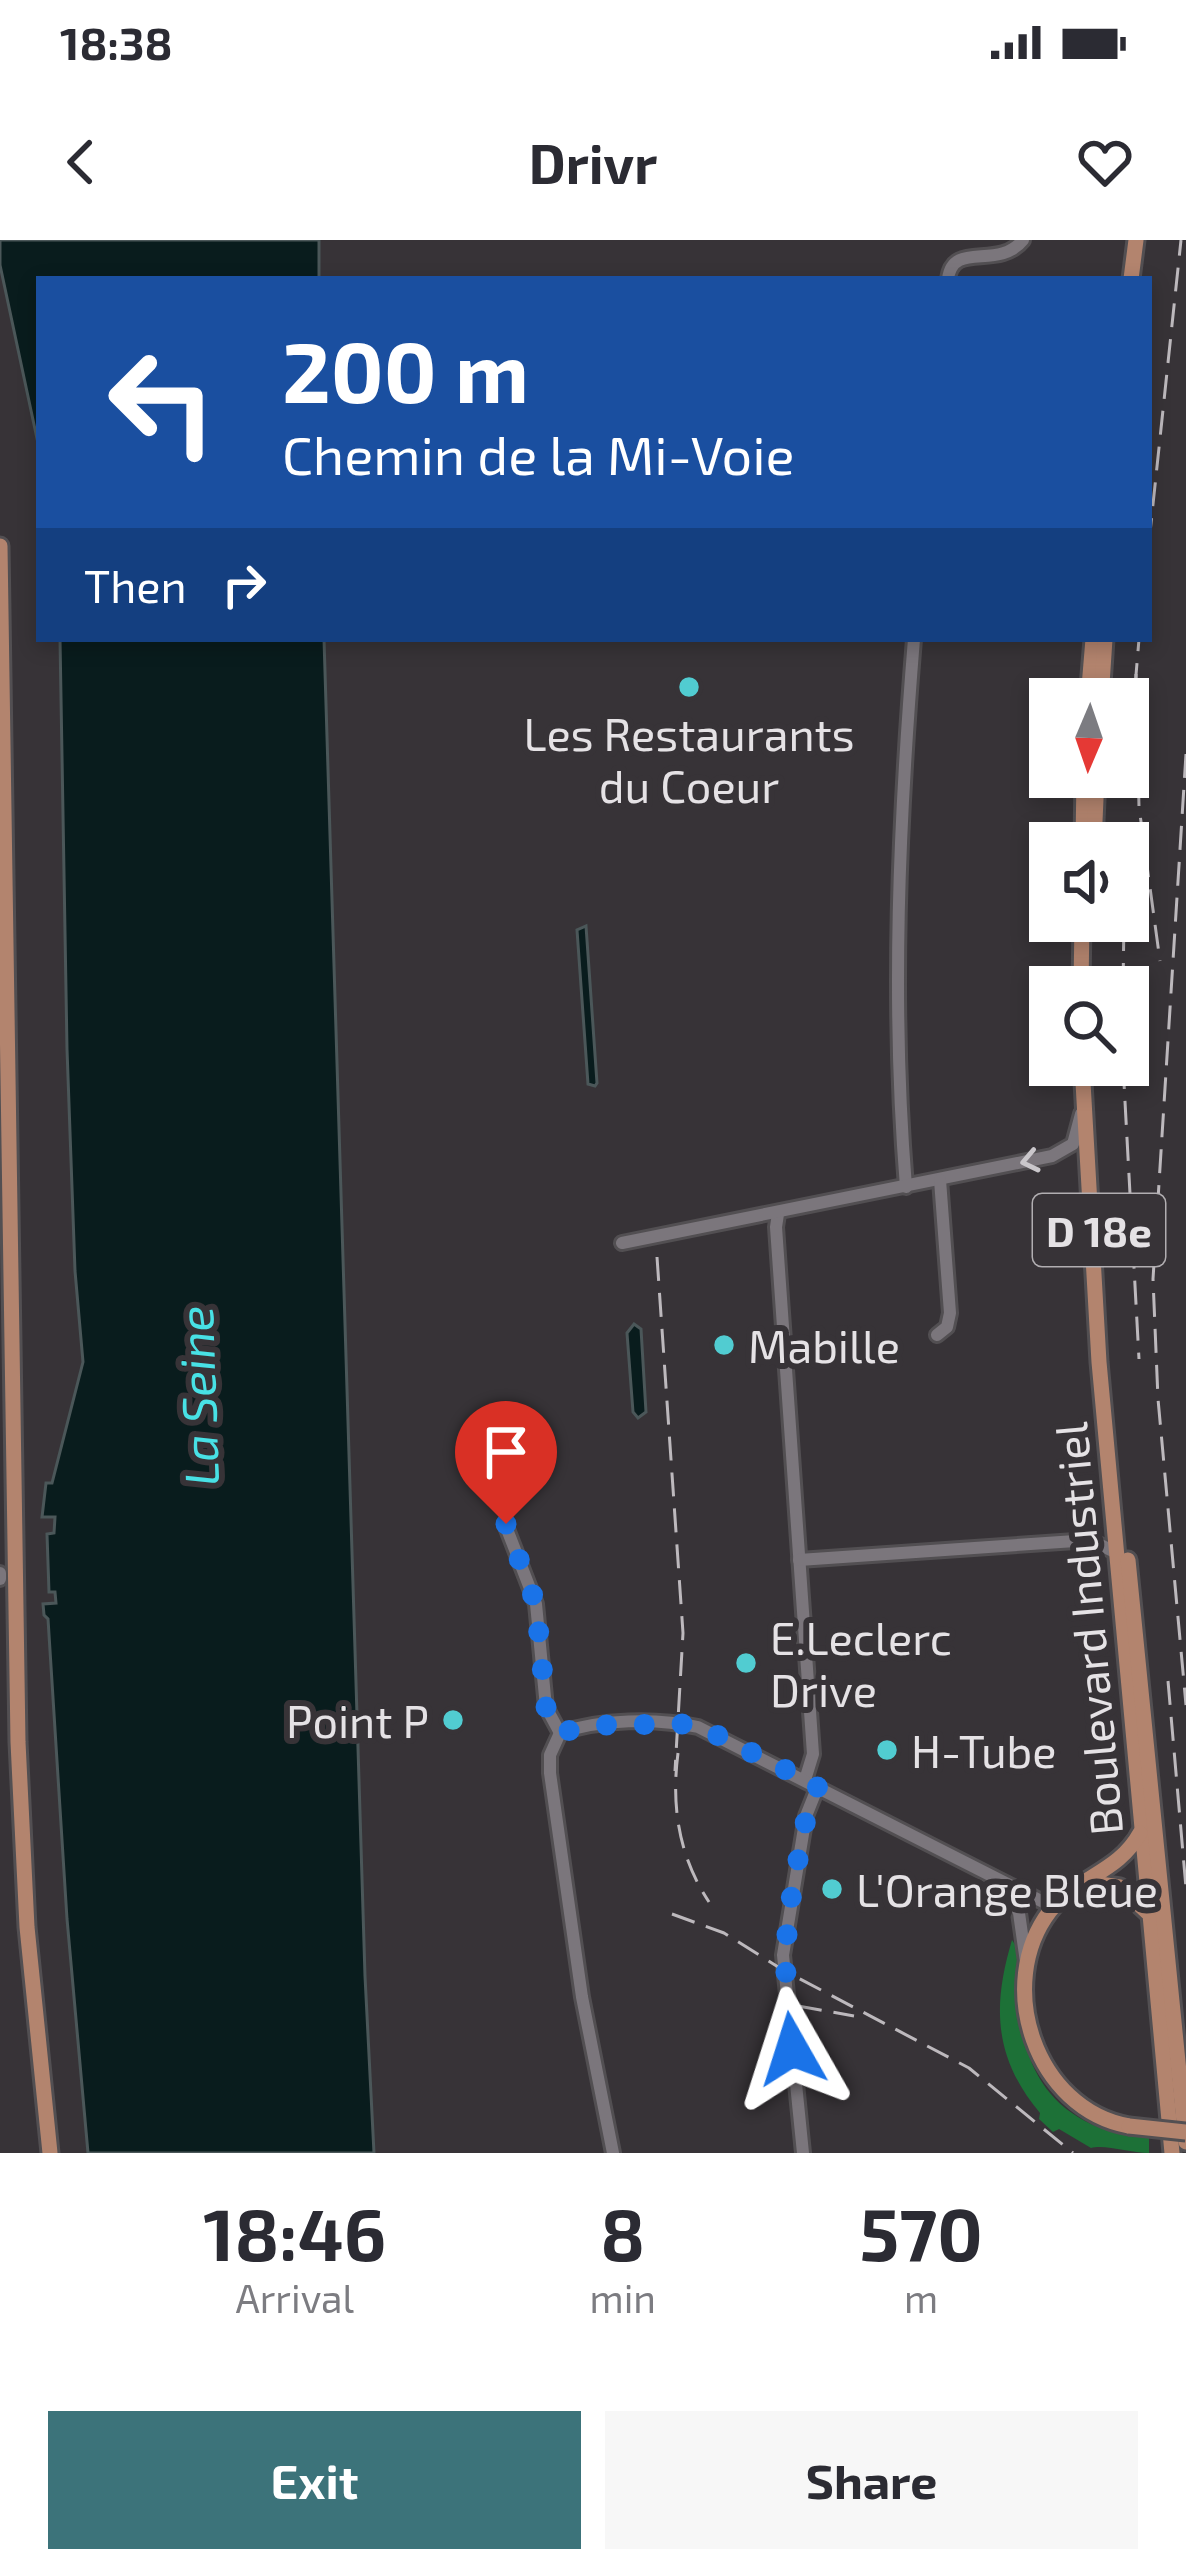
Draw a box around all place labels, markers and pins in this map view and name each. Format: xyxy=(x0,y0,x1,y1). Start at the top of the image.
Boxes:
marker: Les Restaurants du Coeur xyxy=(676,674,702,700)
place label: Les Restaurants du Coeur xyxy=(523,706,855,812)
place label: Mabille xyxy=(748,1318,900,1372)
marker: Mabille xyxy=(711,1332,737,1358)
pin xyxy=(455,1401,557,1524)
place label: E.Leclerc Drive xyxy=(770,1610,952,1716)
marker: E.Leclerc Drive xyxy=(733,1650,759,1676)
place label: Point P xyxy=(286,1693,429,1747)
marker: Point P xyxy=(440,1707,466,1733)
place label: H-Tube xyxy=(911,1723,1056,1777)
marker: H-Tube xyxy=(874,1737,900,1763)
place label: L'Orange Bleue xyxy=(856,1862,1158,1916)
marker: L'Orange Bleue xyxy=(819,1876,845,1902)

